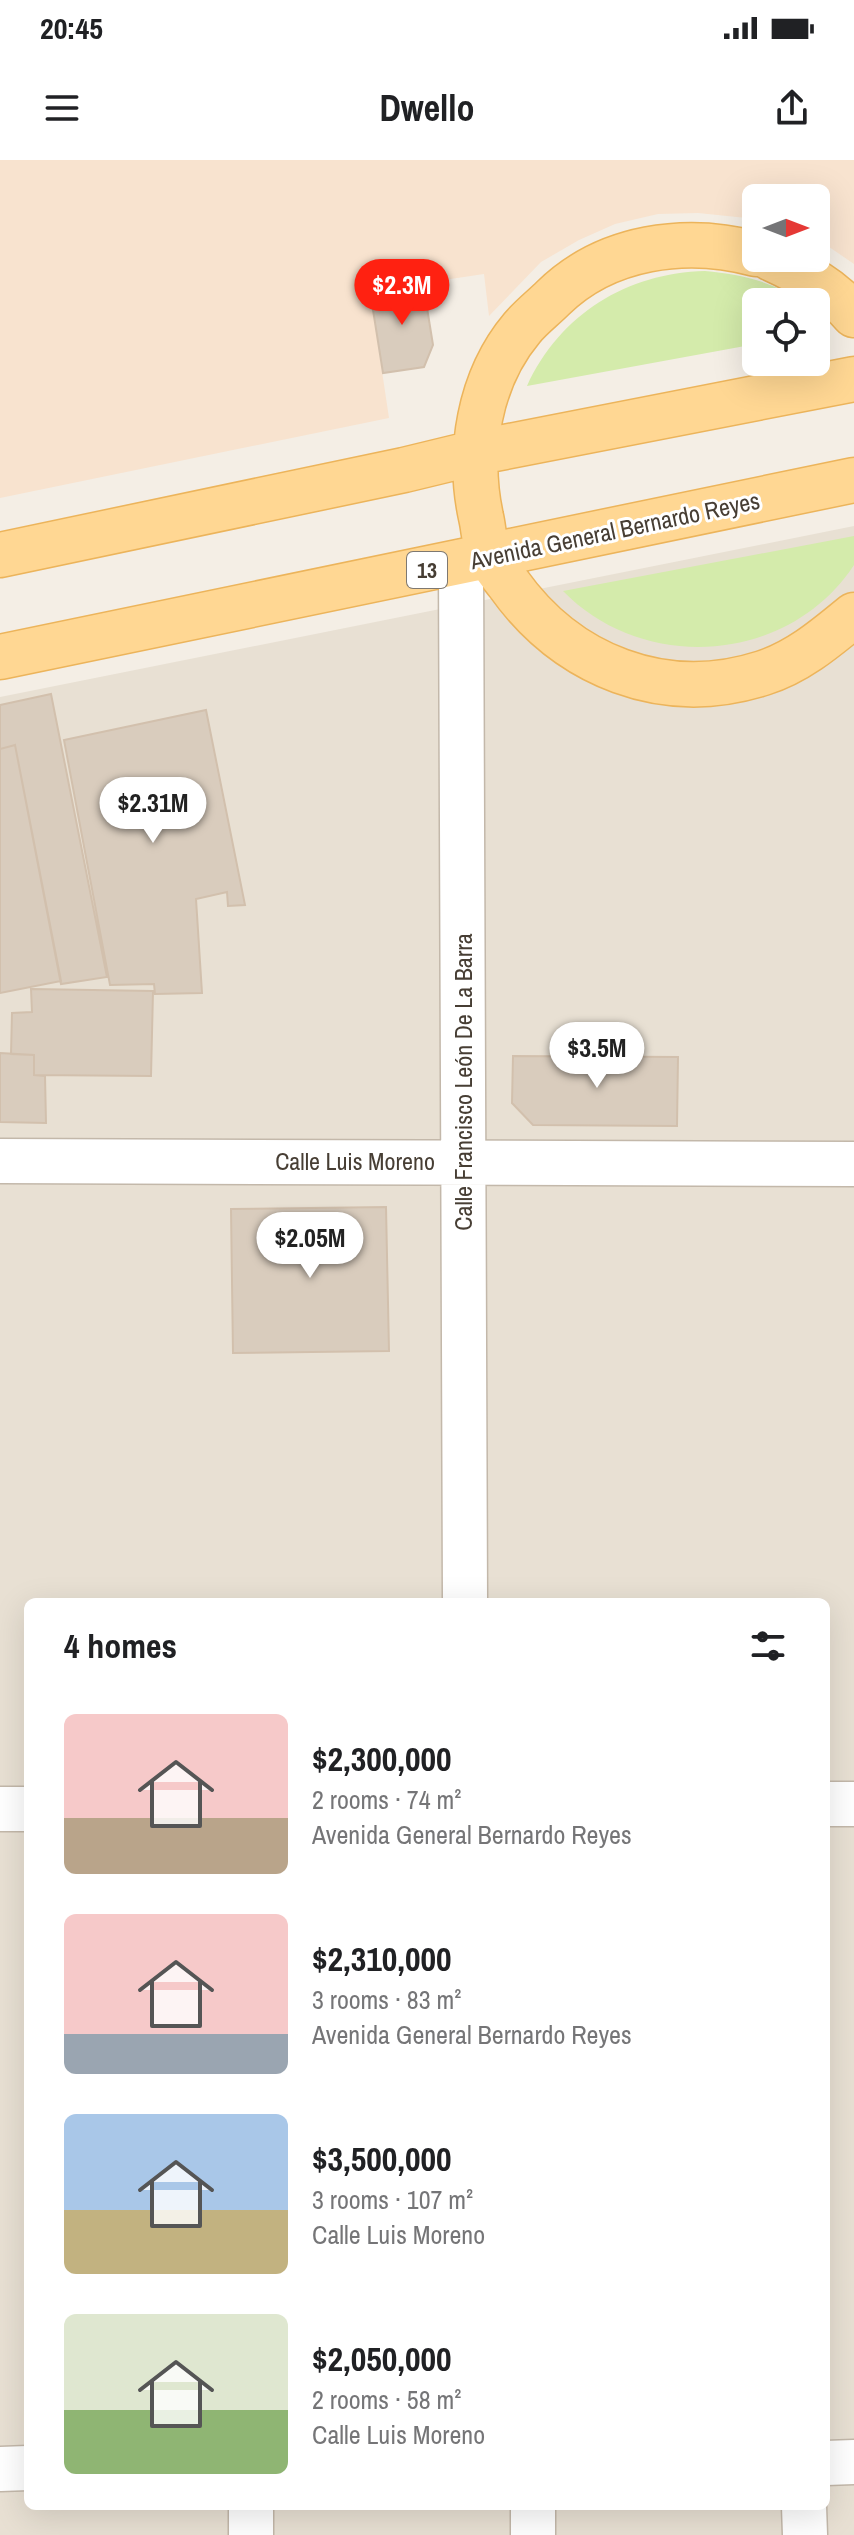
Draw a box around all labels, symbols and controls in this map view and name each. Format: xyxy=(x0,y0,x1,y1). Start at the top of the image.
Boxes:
text: 20:45 xyxy=(40,8,103,48)
text: Dwello xyxy=(379,84,475,132)
icon: menu xyxy=(40,86,84,130)
icon: share xyxy=(770,86,814,130)
north arrow xyxy=(742,184,830,272)
map controls xyxy=(742,184,830,376)
pin: $2.3M xyxy=(346,259,458,327)
text: $2.3M xyxy=(372,267,432,302)
button: locate xyxy=(742,288,830,376)
street label: Avenida General Bernardo Reyes xyxy=(466,484,763,577)
road number: 13 xyxy=(407,552,447,588)
pin: $2.31M xyxy=(88,777,218,845)
text: $2.31M xyxy=(117,785,189,820)
street label: Calle Francisco León De La Barra xyxy=(447,933,479,1231)
pin: $3.5M xyxy=(541,1022,653,1090)
text: $3.5M xyxy=(567,1030,627,1065)
street label: Calle Luis Moreno xyxy=(275,1145,435,1177)
pin: $2.05M xyxy=(245,1212,375,1280)
text: $2.05M xyxy=(274,1220,346,1255)
text: 4 homes xyxy=(64,1623,177,1669)
icon: filters xyxy=(746,1624,790,1668)
text: $2,300,000 xyxy=(312,1736,452,1782)
icon: home xyxy=(128,1746,224,1842)
text: 2 rooms · 74 m² xyxy=(312,1782,461,1817)
text: Avenida General Bernardo Reyes xyxy=(312,1817,632,1852)
text: $2,310,000 xyxy=(312,1936,452,1982)
icon: home xyxy=(128,1946,224,2042)
text: 3 rooms · 83 m² xyxy=(312,1982,461,2017)
text: Avenida General Bernardo Reyes xyxy=(312,2017,632,2052)
text: $3,500,000 xyxy=(312,2136,452,2182)
icon: home xyxy=(128,2146,224,2242)
text: 3 rooms · 107 m² xyxy=(312,2182,473,2217)
text: Calle Luis Moreno xyxy=(312,2217,485,2252)
text: $2,050,000 xyxy=(312,2336,452,2382)
icon: home xyxy=(128,2346,224,2442)
text: 2 rooms · 58 m² xyxy=(312,2382,461,2417)
text: Calle Luis Moreno xyxy=(312,2417,485,2452)

